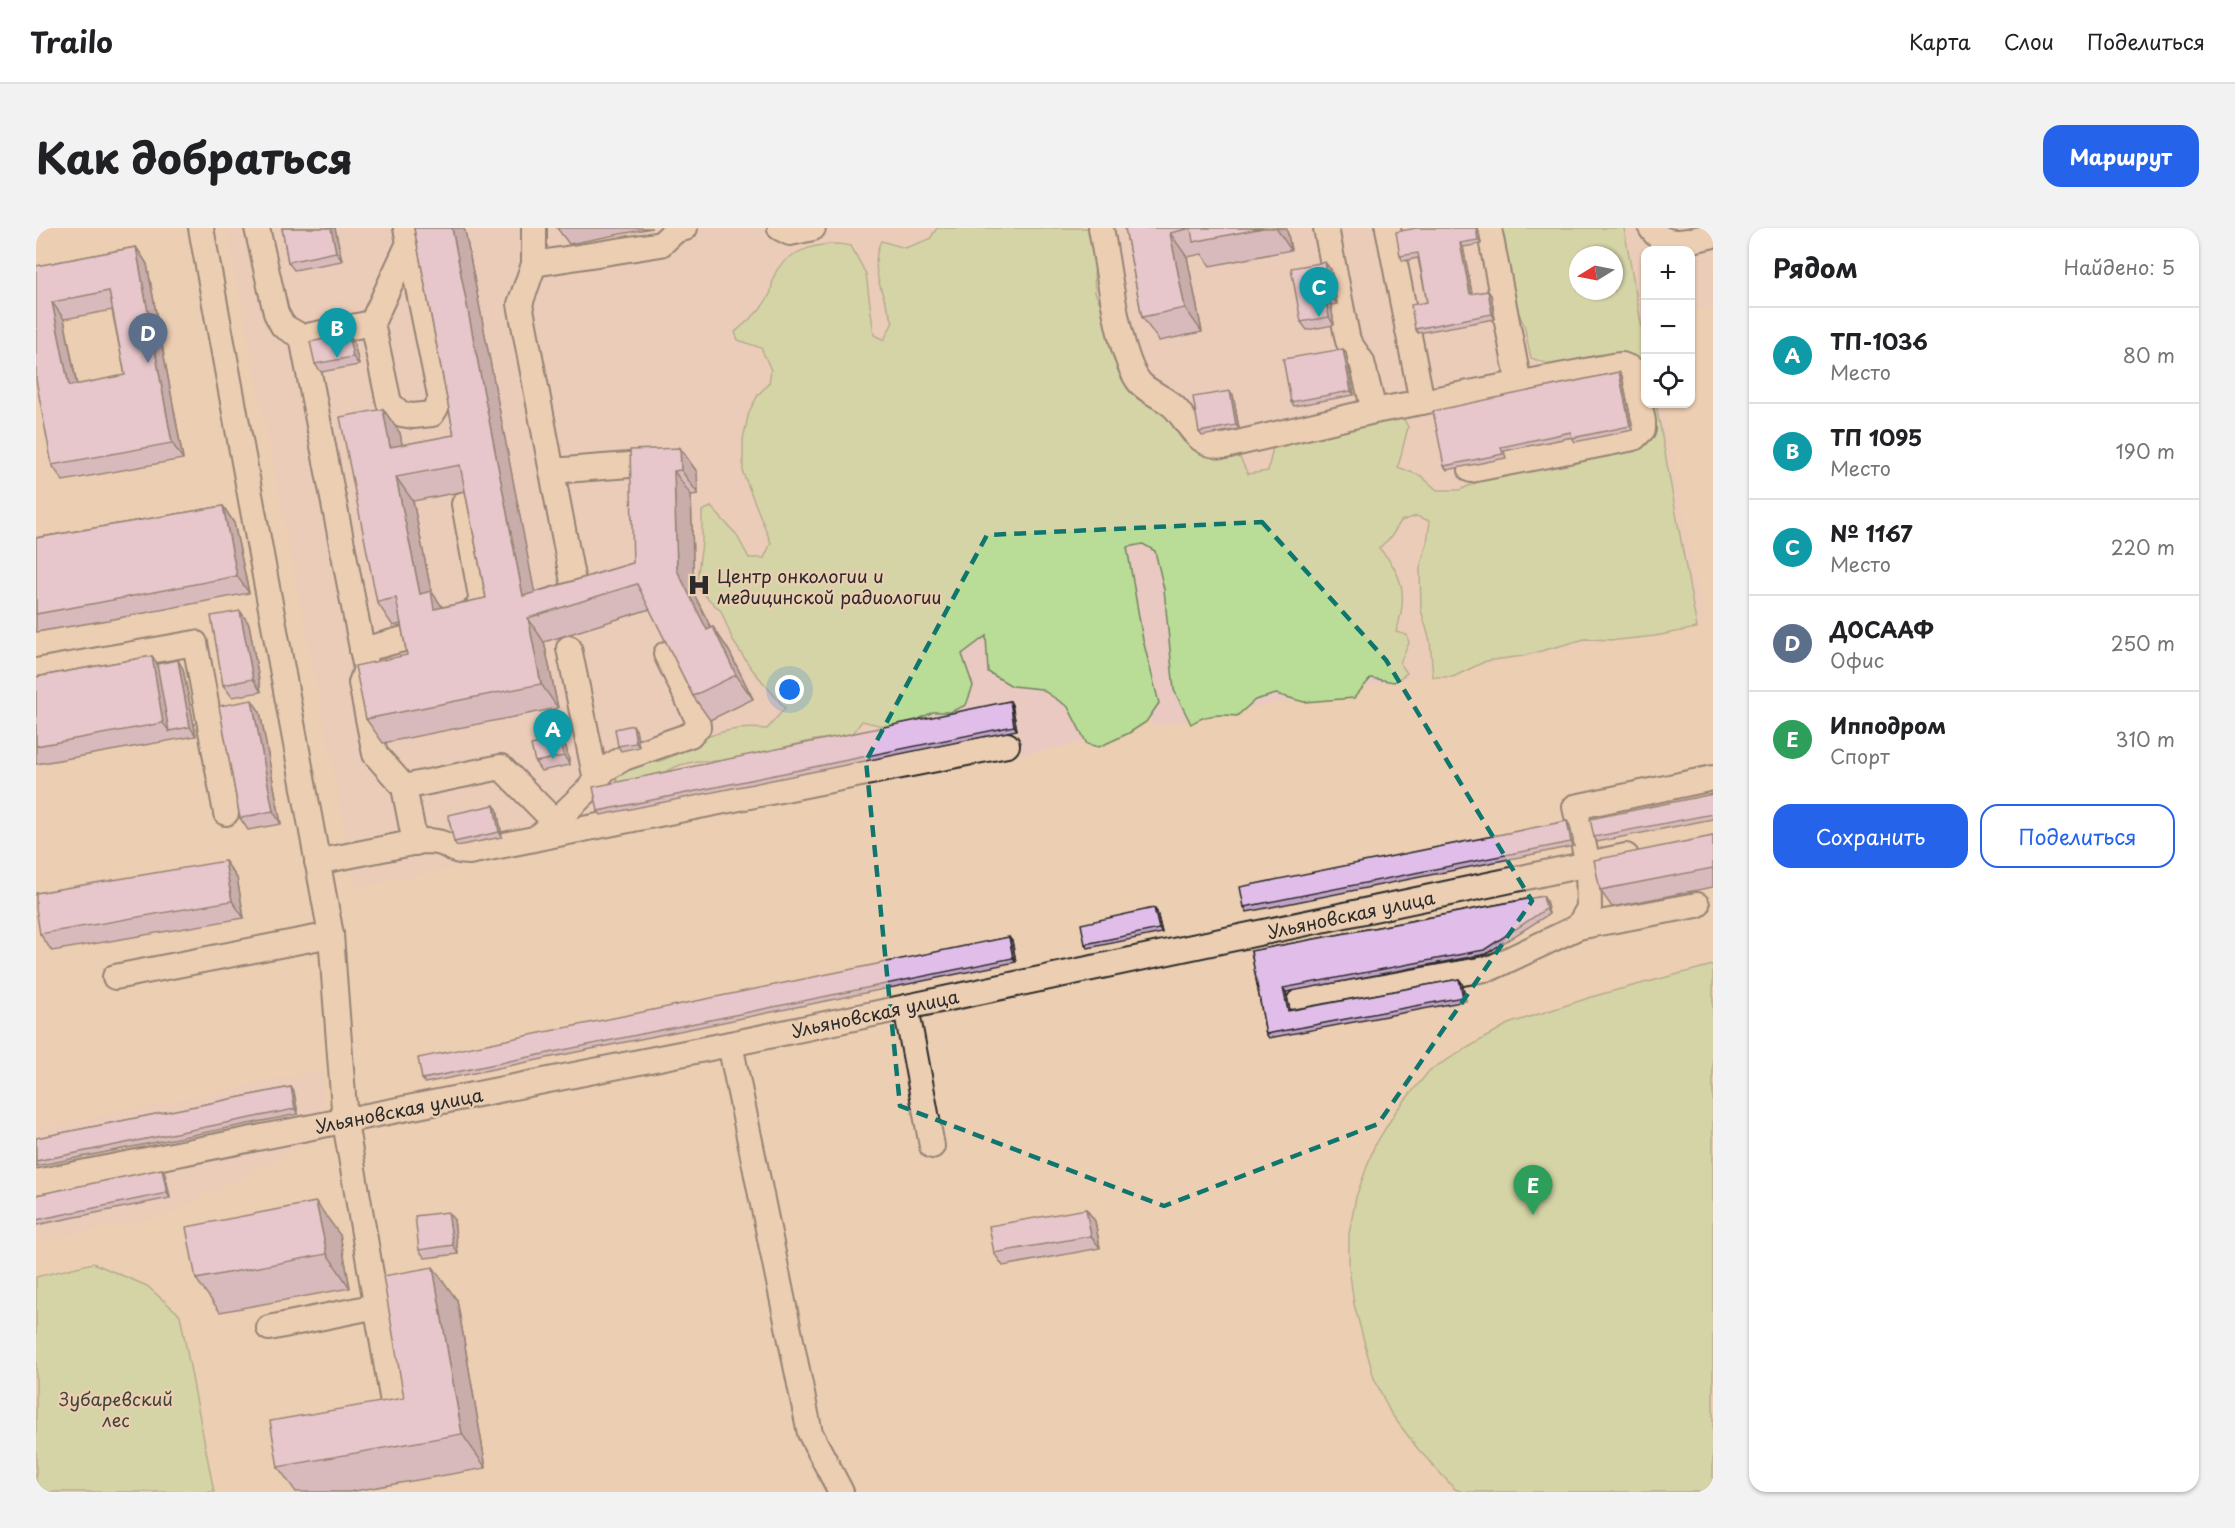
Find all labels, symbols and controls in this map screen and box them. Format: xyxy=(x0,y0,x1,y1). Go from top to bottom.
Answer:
text: Trailo xyxy=(30,20,113,63)
text: Карта xyxy=(1909,25,1971,57)
text: Слои xyxy=(2004,25,2054,57)
text: Поделиться xyxy=(2087,25,2205,57)
text: Как добраться xyxy=(36,125,353,188)
button: Маршрут xyxy=(2043,125,2199,187)
north arrow xyxy=(1569,246,1623,300)
map controls xyxy=(1641,246,1695,408)
button: + xyxy=(1641,246,1695,300)
text: Рядом xyxy=(1773,248,1858,287)
text: Найдено: 5 xyxy=(2064,252,2175,282)
pin: C xyxy=(1300,268,1338,317)
button: − xyxy=(1641,300,1695,354)
pin: B xyxy=(318,308,356,358)
pin: D xyxy=(128,314,168,363)
text: ТП-1036 xyxy=(1830,324,1928,357)
text: A xyxy=(1785,340,1800,370)
text: 80 m xyxy=(2123,340,2175,370)
button: locate xyxy=(1641,354,1695,408)
text: Место xyxy=(1830,357,1891,387)
text: ТП 1095 xyxy=(1830,420,1922,453)
text: B xyxy=(1786,436,1799,466)
text: 190 m xyxy=(2116,436,2175,466)
text: Место xyxy=(1830,453,1891,483)
text: № 1167 xyxy=(1830,516,1913,549)
text: C xyxy=(1785,532,1800,562)
text: 220 m xyxy=(2111,532,2175,562)
text: Место xyxy=(1830,549,1891,579)
place label: Центр онкологии и медицинской радиологии xyxy=(717,562,941,610)
hospital icon: Центр онкологии и медицинской радиологии xyxy=(686,572,712,598)
text: ДОСААФ xyxy=(1830,612,1934,645)
text: D xyxy=(1785,628,1800,658)
text: 250 m xyxy=(2111,628,2175,658)
text: Офис xyxy=(1830,645,1884,675)
your location xyxy=(775,675,804,704)
text: Ипподром xyxy=(1830,708,1946,741)
pin: A xyxy=(534,710,572,759)
text: E xyxy=(1786,724,1799,754)
text: 310 m xyxy=(2115,724,2175,754)
text: Спорт xyxy=(1830,741,1890,771)
button: Сохранить xyxy=(1773,804,1968,868)
button: Поделиться xyxy=(1980,804,2175,868)
street label: Ульяновская улица xyxy=(1265,883,1438,945)
street label: Ульяновская улица xyxy=(789,982,962,1044)
street label: Ульяновская улица xyxy=(313,1080,486,1139)
pin: E xyxy=(1514,1166,1552,1215)
park label: Зубаревский лес xyxy=(59,1385,173,1433)

